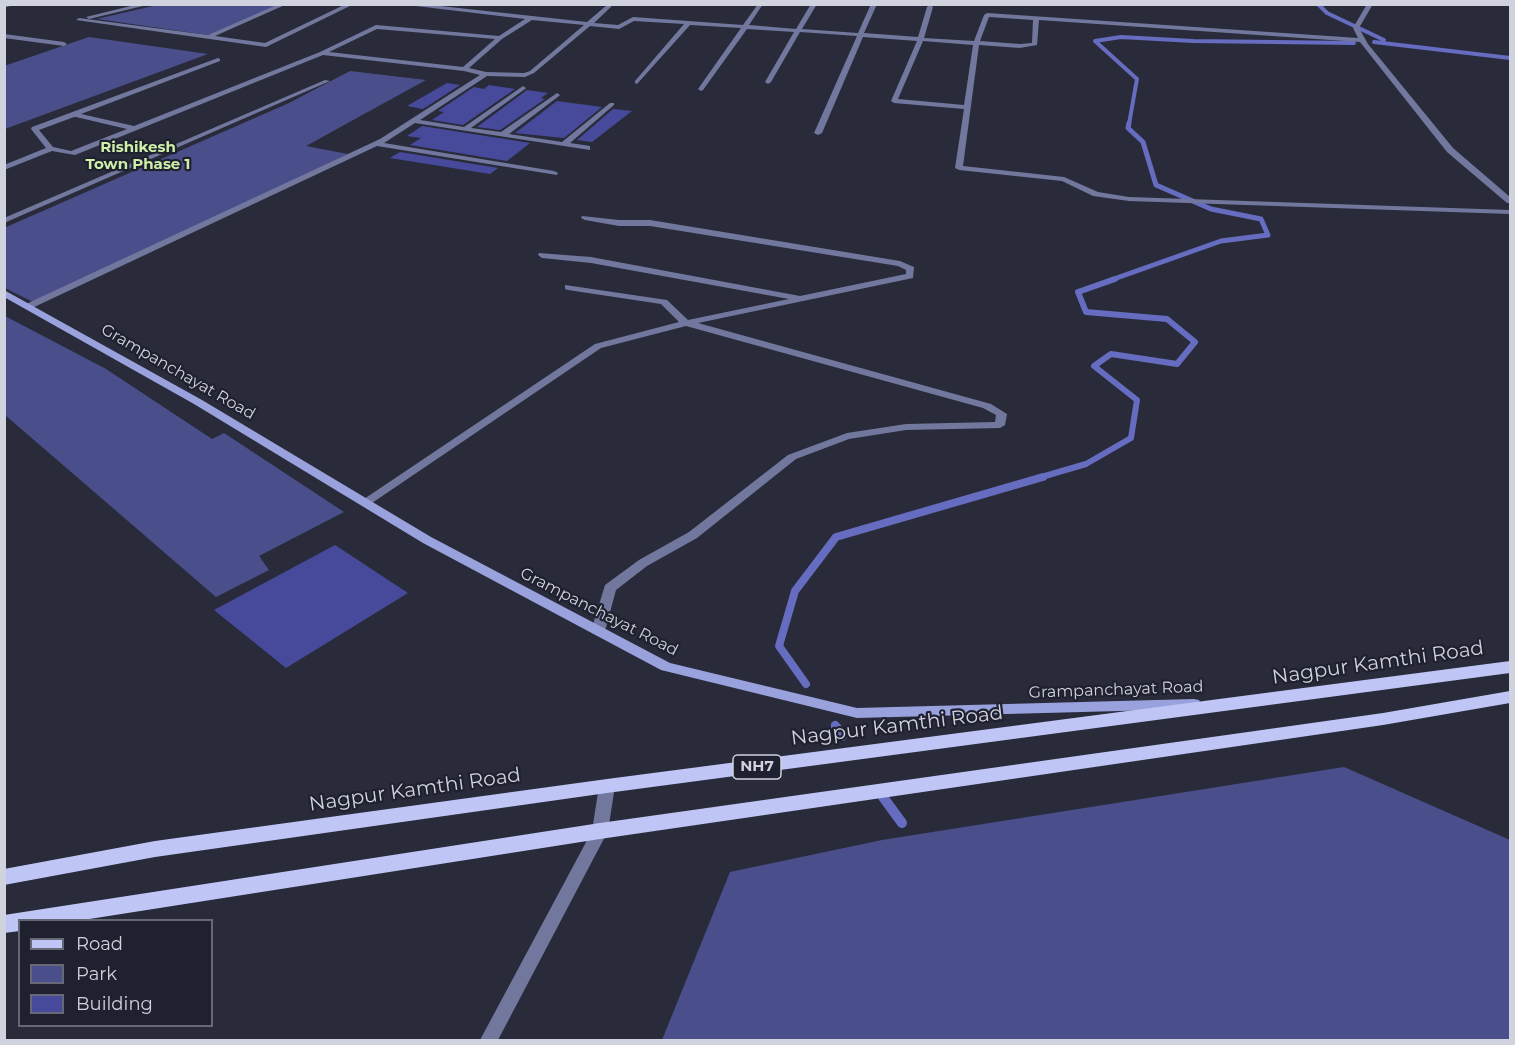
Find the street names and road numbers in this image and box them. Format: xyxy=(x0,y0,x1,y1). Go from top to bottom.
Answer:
street label: Grampanchayat Road xyxy=(98,320,258,424)
street label: Grampanchayat Road xyxy=(517,564,681,660)
street label: Nagpur Kamthi Road xyxy=(1271,636,1485,690)
street label: Grampanchayat Road xyxy=(1028,677,1204,703)
street label: Nagpur Kamthi Road xyxy=(790,701,1004,751)
road number: NH7 xyxy=(733,755,781,779)
street label: Nagpur Kamthi Road xyxy=(308,763,522,817)

